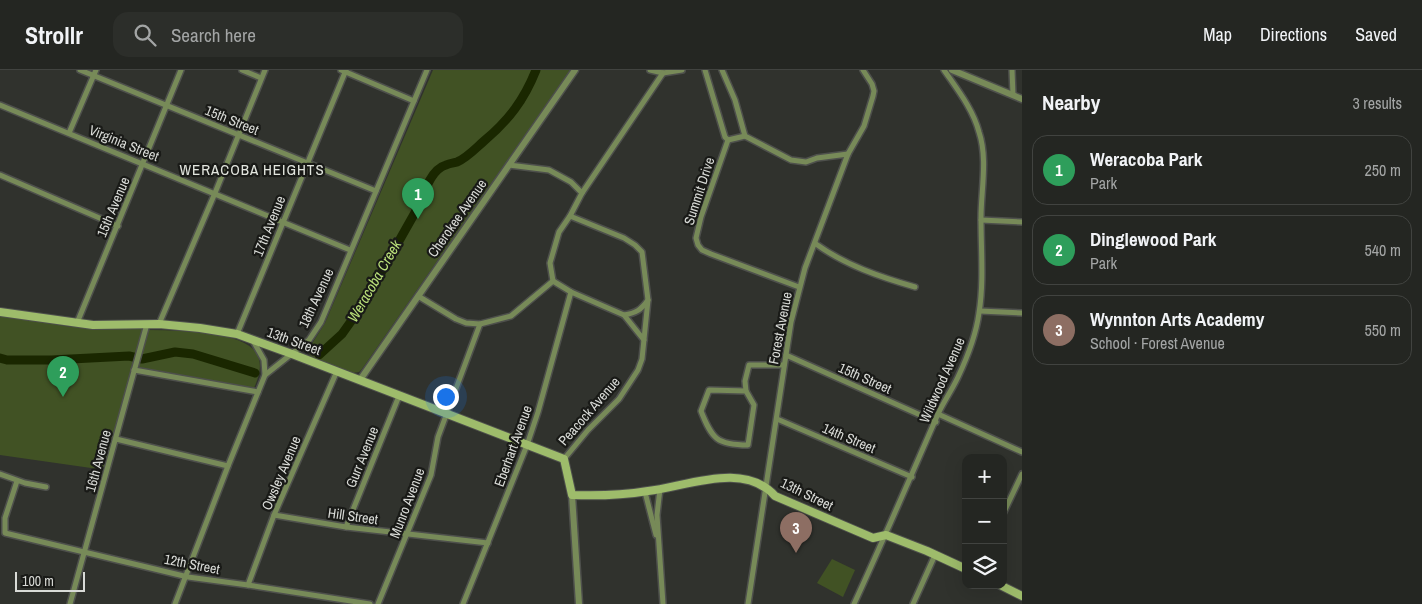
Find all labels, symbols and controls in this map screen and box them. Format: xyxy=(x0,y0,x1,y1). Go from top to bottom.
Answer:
search box xyxy=(113,12,463,57)
text: Strollr xyxy=(25,19,83,51)
icon: search xyxy=(131,21,159,49)
text: Search here xyxy=(171,22,256,48)
text: Map xyxy=(1203,22,1232,47)
text: Directions xyxy=(1260,22,1327,47)
text: Saved xyxy=(1355,22,1397,47)
text: Nearby xyxy=(1042,88,1100,117)
text: 3 results xyxy=(1352,92,1402,114)
street label: 15th Street xyxy=(203,101,261,139)
street label: Virginia Street xyxy=(86,121,162,165)
text: Weracoba Park xyxy=(1090,146,1202,172)
street label: Summit Drive xyxy=(680,155,718,227)
district label: WERACOBA HEIGHTS xyxy=(179,159,325,180)
text: 1 xyxy=(1055,159,1063,181)
text: 250 m xyxy=(1365,159,1401,181)
text: Park xyxy=(1090,172,1117,194)
street label: 15th Avenue xyxy=(92,174,134,240)
street label: Cherokee Avenue xyxy=(424,176,490,260)
pin: 1 xyxy=(402,178,434,219)
street label: 17th Avenue xyxy=(249,193,289,259)
text: Dinglewood Park xyxy=(1090,226,1216,252)
water label: Weracoba Creek xyxy=(342,235,407,326)
text: 2 xyxy=(1055,239,1063,261)
text: 540 m xyxy=(1365,239,1401,261)
text: Park xyxy=(1090,252,1117,274)
street label: 18th Avenue xyxy=(294,265,338,331)
street label: Forest Avenue xyxy=(764,290,796,366)
text: Wynnton Arts Academy xyxy=(1090,306,1264,332)
text: 3 xyxy=(1055,319,1063,341)
text: 550 m xyxy=(1365,319,1401,341)
street label: 13th Street xyxy=(265,323,323,359)
text: School · Forest Avenue xyxy=(1090,332,1225,354)
street label: Wildwood Avenue xyxy=(915,334,969,426)
pin: 2 xyxy=(47,356,79,397)
street label: 15th Street xyxy=(836,358,894,398)
street label: Peacock Avenue xyxy=(554,373,624,449)
your location xyxy=(433,384,459,410)
street label: Eberhart Avenue xyxy=(490,403,536,489)
street label: 14th Street xyxy=(820,419,878,457)
street label: Gurr Avenue xyxy=(342,424,382,490)
street label: 16th Avenue xyxy=(81,428,115,494)
street label: Owsley Avenue xyxy=(257,433,305,513)
map controls xyxy=(962,454,1007,589)
button: + xyxy=(962,454,1007,499)
street label: Munro Avenue xyxy=(385,465,429,541)
street label: 13th Street xyxy=(778,474,836,514)
button: − xyxy=(962,499,1007,544)
street label: Hill Street xyxy=(327,504,379,528)
pin: 3 xyxy=(780,512,812,553)
button: layers xyxy=(962,544,1007,589)
street label: 12th Street xyxy=(163,550,221,578)
scale bar xyxy=(15,569,85,592)
text: 100 m xyxy=(22,572,54,590)

